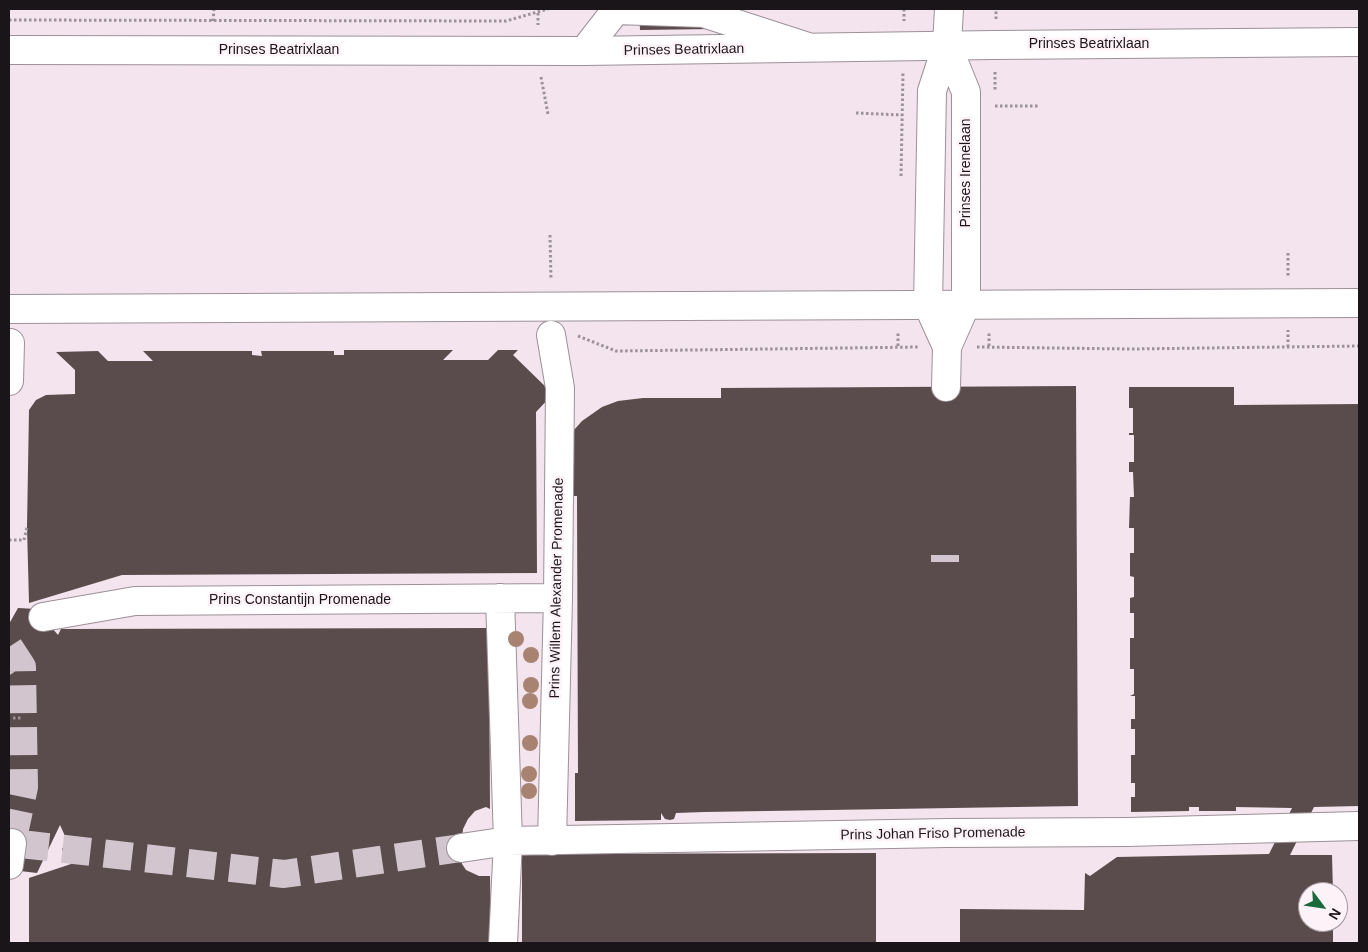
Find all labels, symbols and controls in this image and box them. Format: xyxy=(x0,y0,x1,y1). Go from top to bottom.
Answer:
street label: Prinses Beatrixlaan xyxy=(1029,36,1149,52)
street label: Prinses Beatrixlaan xyxy=(624,41,744,59)
street label: Prinses Beatrixlaan xyxy=(219,42,339,58)
street label: Prinses Irenelaan xyxy=(958,119,974,227)
street label: Prins Willem Alexander Promenade xyxy=(547,477,567,699)
street label: Prins Constantijn Promenade xyxy=(209,592,391,608)
street label: Prins Johan Friso Promenade xyxy=(840,824,1026,844)
north arrow xyxy=(1298,882,1348,932)
text: N xyxy=(1326,906,1344,923)

